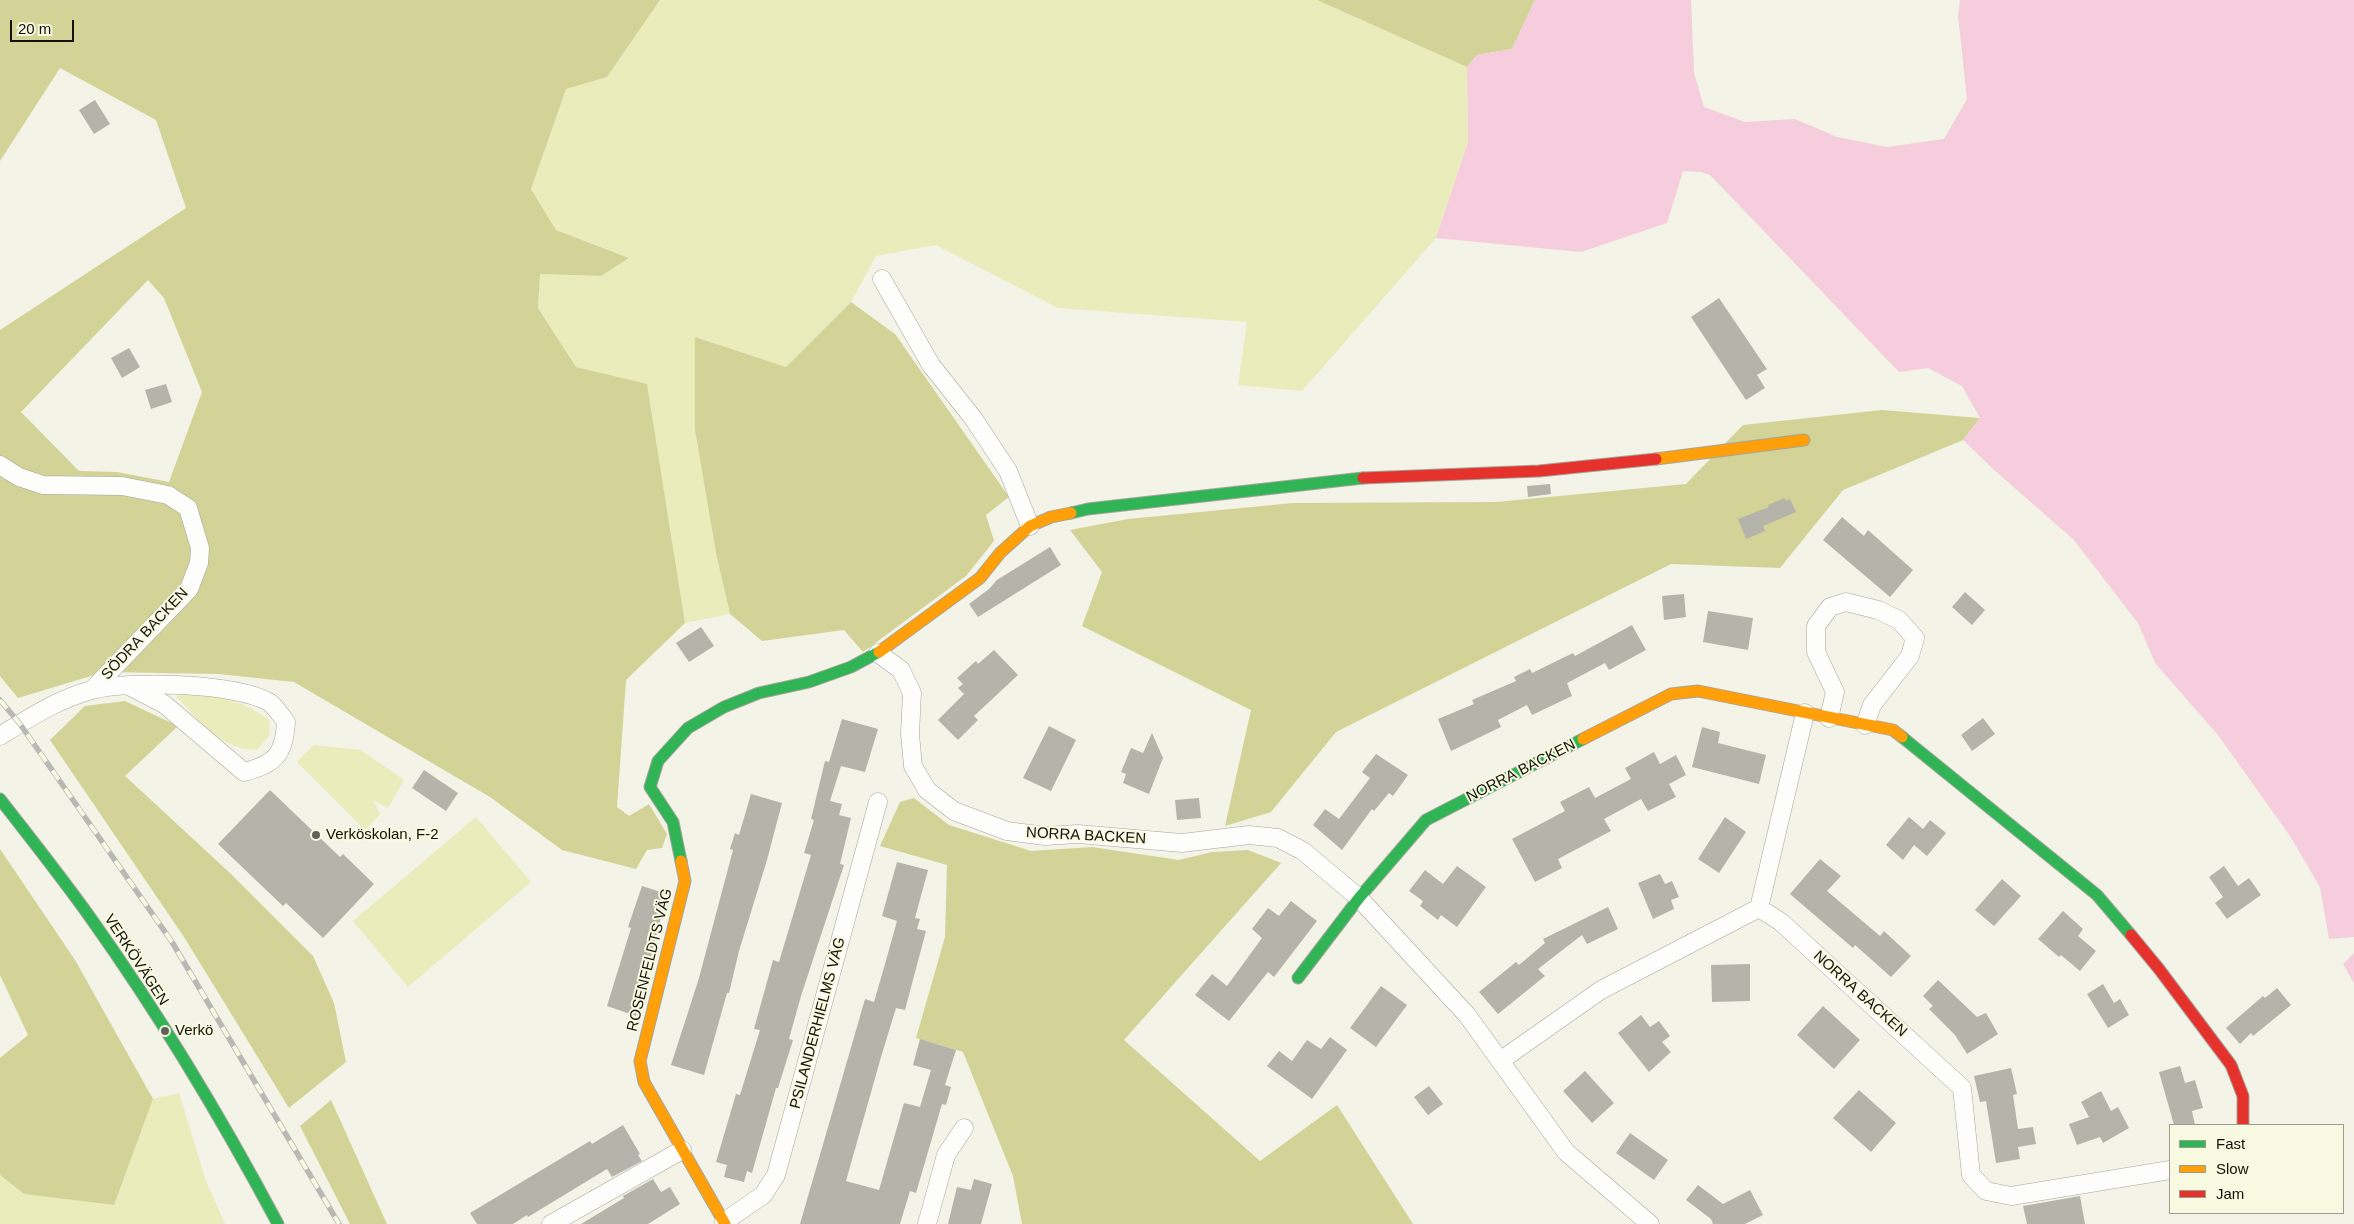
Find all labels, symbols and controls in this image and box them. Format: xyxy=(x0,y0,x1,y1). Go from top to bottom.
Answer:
scale bar xyxy=(12,10,76,42)
text: 20 m xyxy=(18,20,51,37)
street label: SÖDRA BACKEN xyxy=(98,584,192,684)
street label: NORRA BACKEN xyxy=(1463,736,1579,806)
street label: NORRA BACKEN xyxy=(1026,824,1146,848)
place label: Verköskolan, F-2 xyxy=(326,826,439,844)
marker: Verköskolan, F-2 xyxy=(310,829,322,841)
street label: ROSENFELDTS VÄG xyxy=(624,887,676,1033)
street label: VERKÖVÄGEN xyxy=(100,911,172,1009)
street label: PSILANDERHIELMS VÄG xyxy=(786,935,850,1111)
street label: NORRA BACKEN xyxy=(1809,947,1911,1041)
place label: Verkö xyxy=(175,1022,213,1040)
marker: Verkö xyxy=(159,1025,171,1037)
legend xyxy=(2169,1124,2344,1214)
text: Fast xyxy=(2216,1135,2245,1152)
text: Slow xyxy=(2216,1160,2249,1177)
text: Jam xyxy=(2216,1185,2244,1202)

